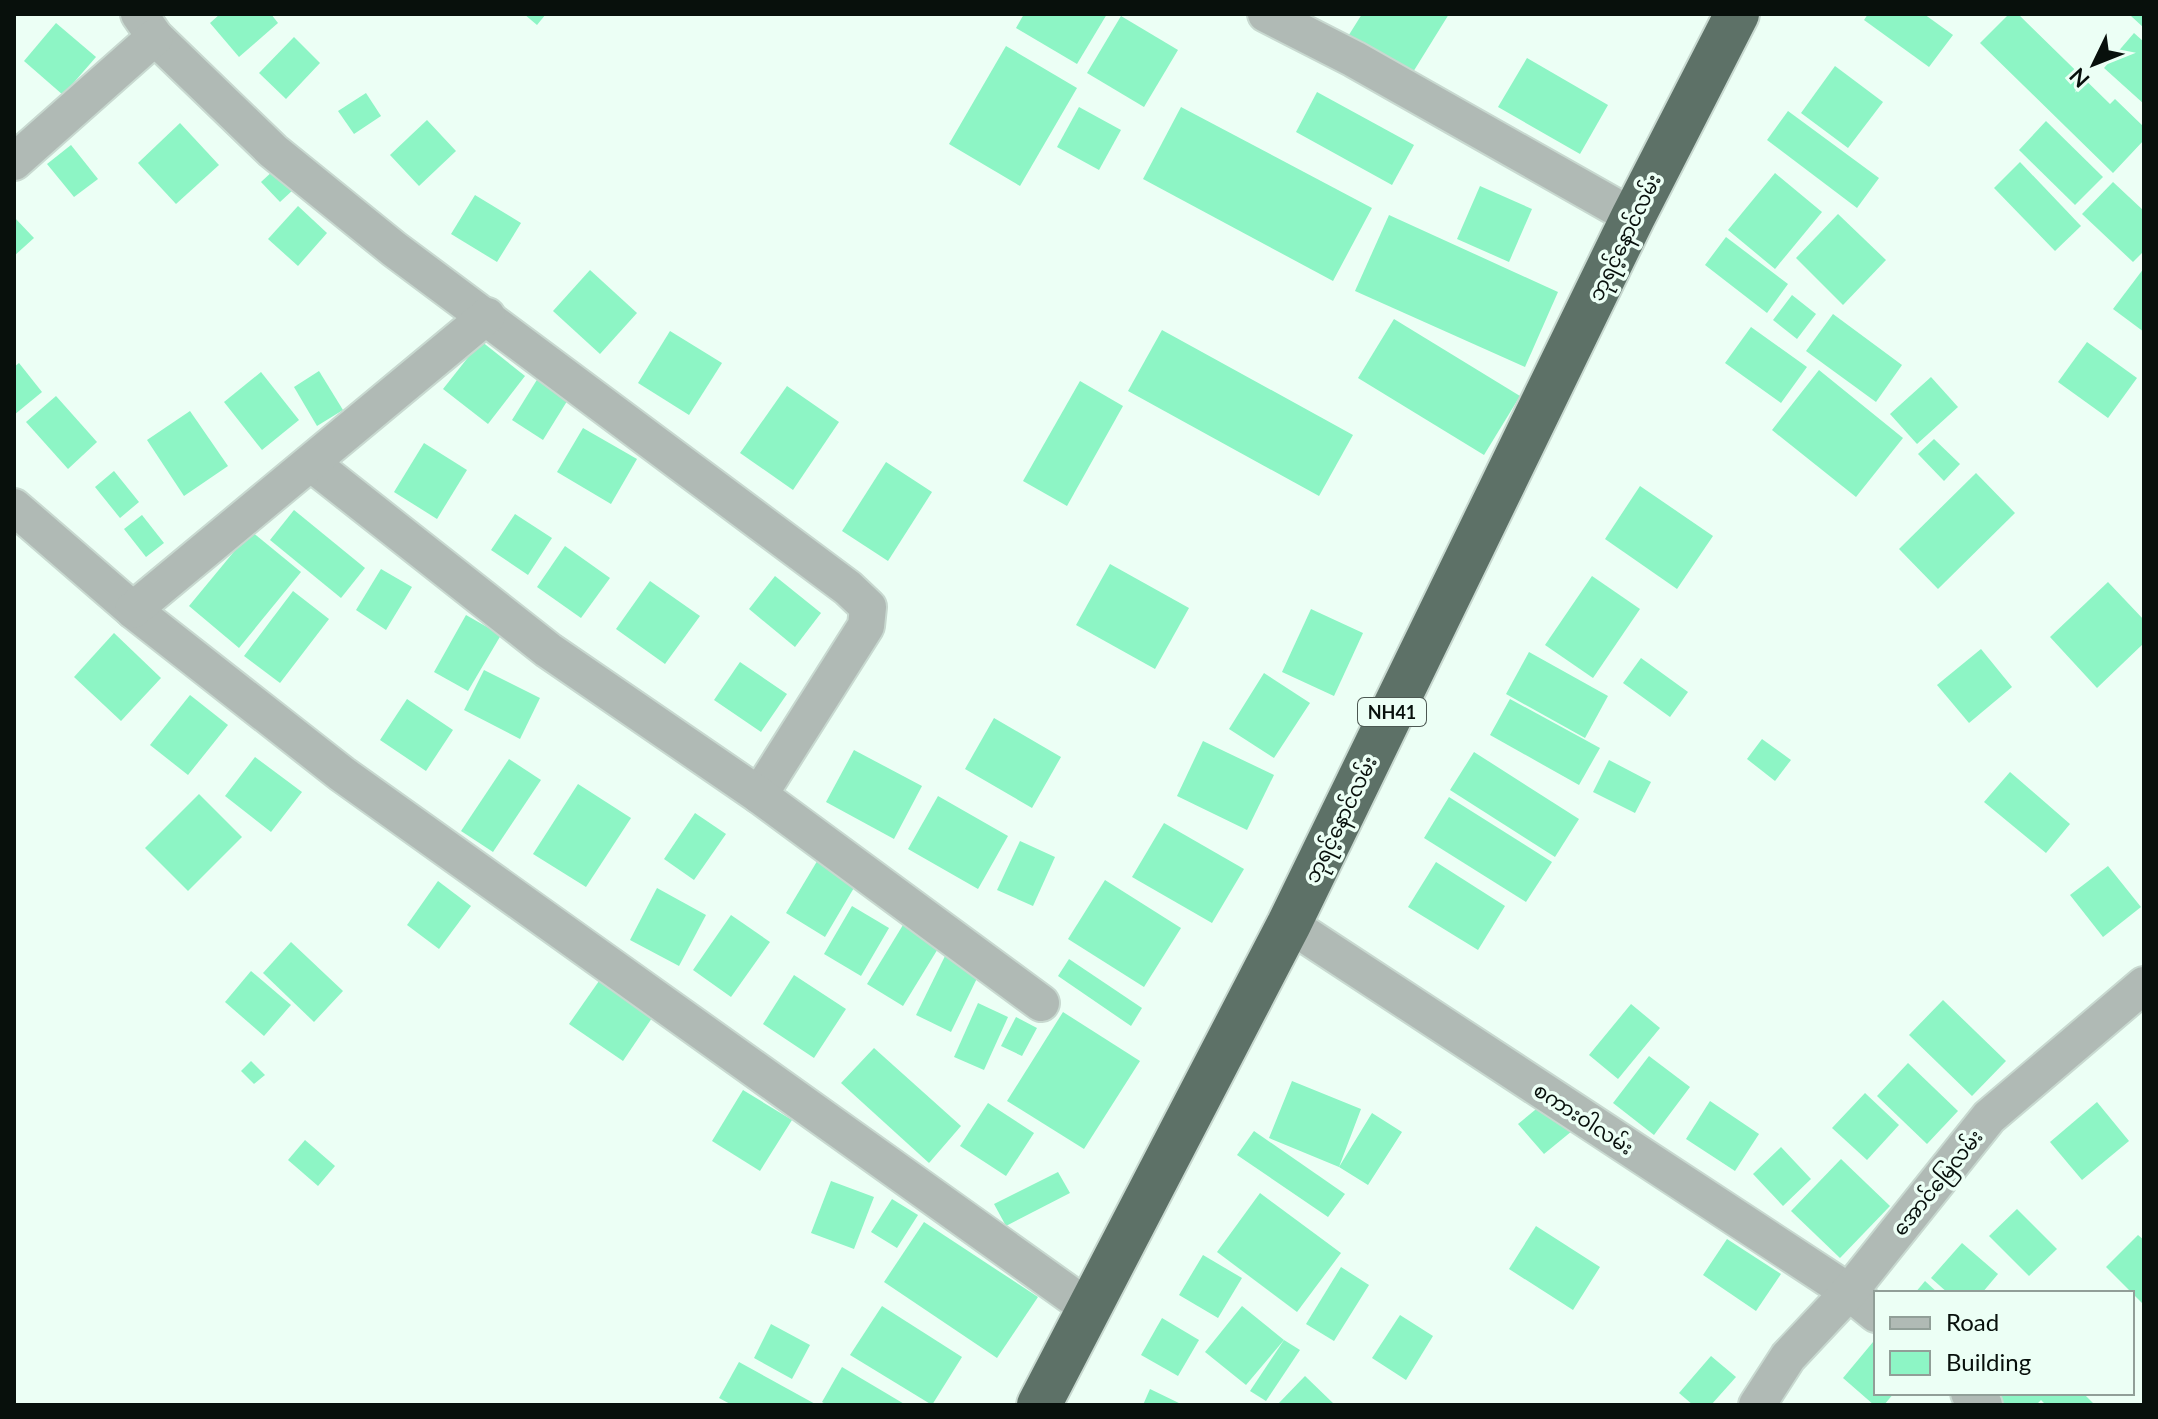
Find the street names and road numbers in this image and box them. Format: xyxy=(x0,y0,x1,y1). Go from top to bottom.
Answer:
street label: ဘုရင့်နောင်လမ်း xyxy=(1582,169,1670,307)
road number: NH41 xyxy=(1358,698,1426,726)
street label: ဘုရင့်နောင်လမ်း xyxy=(1298,751,1386,889)
street label: စကားဝါလမ်း xyxy=(1530,1076,1639,1159)
street label: အောင်မြေလမ်း xyxy=(1886,1124,1991,1243)

